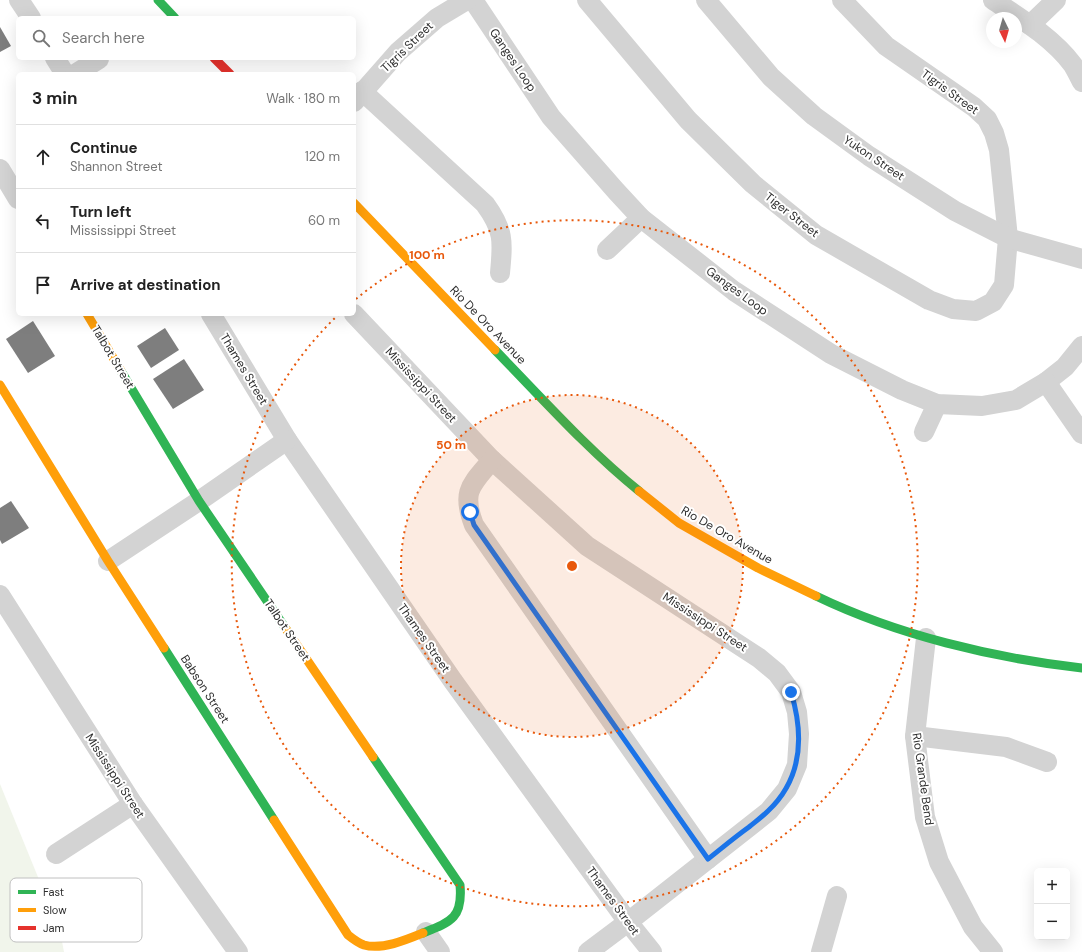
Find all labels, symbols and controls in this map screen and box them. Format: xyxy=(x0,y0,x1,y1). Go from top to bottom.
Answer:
north arrow xyxy=(986,12,1022,48)
search box xyxy=(16,16,356,60)
street label: Tigris Street xyxy=(377,18,437,76)
street label: Ganges Loop xyxy=(486,25,540,95)
icon: search xyxy=(30,27,52,49)
text: Search here xyxy=(62,28,145,48)
street label: Tigris Street xyxy=(918,66,982,118)
text: 3 min xyxy=(32,87,77,109)
text: Walk · 180 m xyxy=(266,90,340,107)
street label: Yukon Street xyxy=(840,132,908,184)
text: Continue xyxy=(70,138,138,158)
icon: ahead xyxy=(32,146,54,168)
text: 120 m xyxy=(305,148,340,165)
text: Shannon Street xyxy=(70,158,162,175)
street label: Tiger Street xyxy=(762,189,823,241)
text: Turn left xyxy=(70,202,131,222)
icon: left xyxy=(32,210,54,232)
text: 60 m xyxy=(308,212,340,229)
text: Mississippi Street xyxy=(70,222,176,239)
text: 100 m xyxy=(409,247,445,263)
street label: Ganges Loop xyxy=(703,263,771,319)
icon: arrive xyxy=(32,274,54,296)
text: Arrive at destination xyxy=(70,275,221,295)
street label: Rio De Oro Avenue xyxy=(446,282,530,368)
street label: Talbot Street xyxy=(88,322,138,392)
street label: Thames Street xyxy=(216,330,272,408)
street label: Mississippi Street xyxy=(382,344,460,426)
text: 50 m xyxy=(436,437,466,453)
street label: Rio De Oro Avenue xyxy=(678,502,776,568)
route start xyxy=(461,503,479,521)
centre of rings xyxy=(565,559,579,573)
street label: Mississippi Street xyxy=(660,589,751,656)
street label: Talbot Street xyxy=(260,596,314,664)
street label: Thames Street xyxy=(394,600,454,676)
street label: Babson Street xyxy=(177,652,233,727)
route end xyxy=(782,683,800,701)
street label: Mississippi Street xyxy=(82,731,149,822)
street label: Rio Grande Bend xyxy=(909,732,937,826)
street label: Thames Street xyxy=(583,864,643,939)
map controls xyxy=(1034,868,1070,940)
button: + xyxy=(1034,868,1070,904)
legend xyxy=(10,878,142,942)
text: Fast xyxy=(43,885,64,899)
text: Slow xyxy=(43,903,67,917)
button: − xyxy=(1034,904,1070,940)
text: Jam xyxy=(43,921,64,935)

